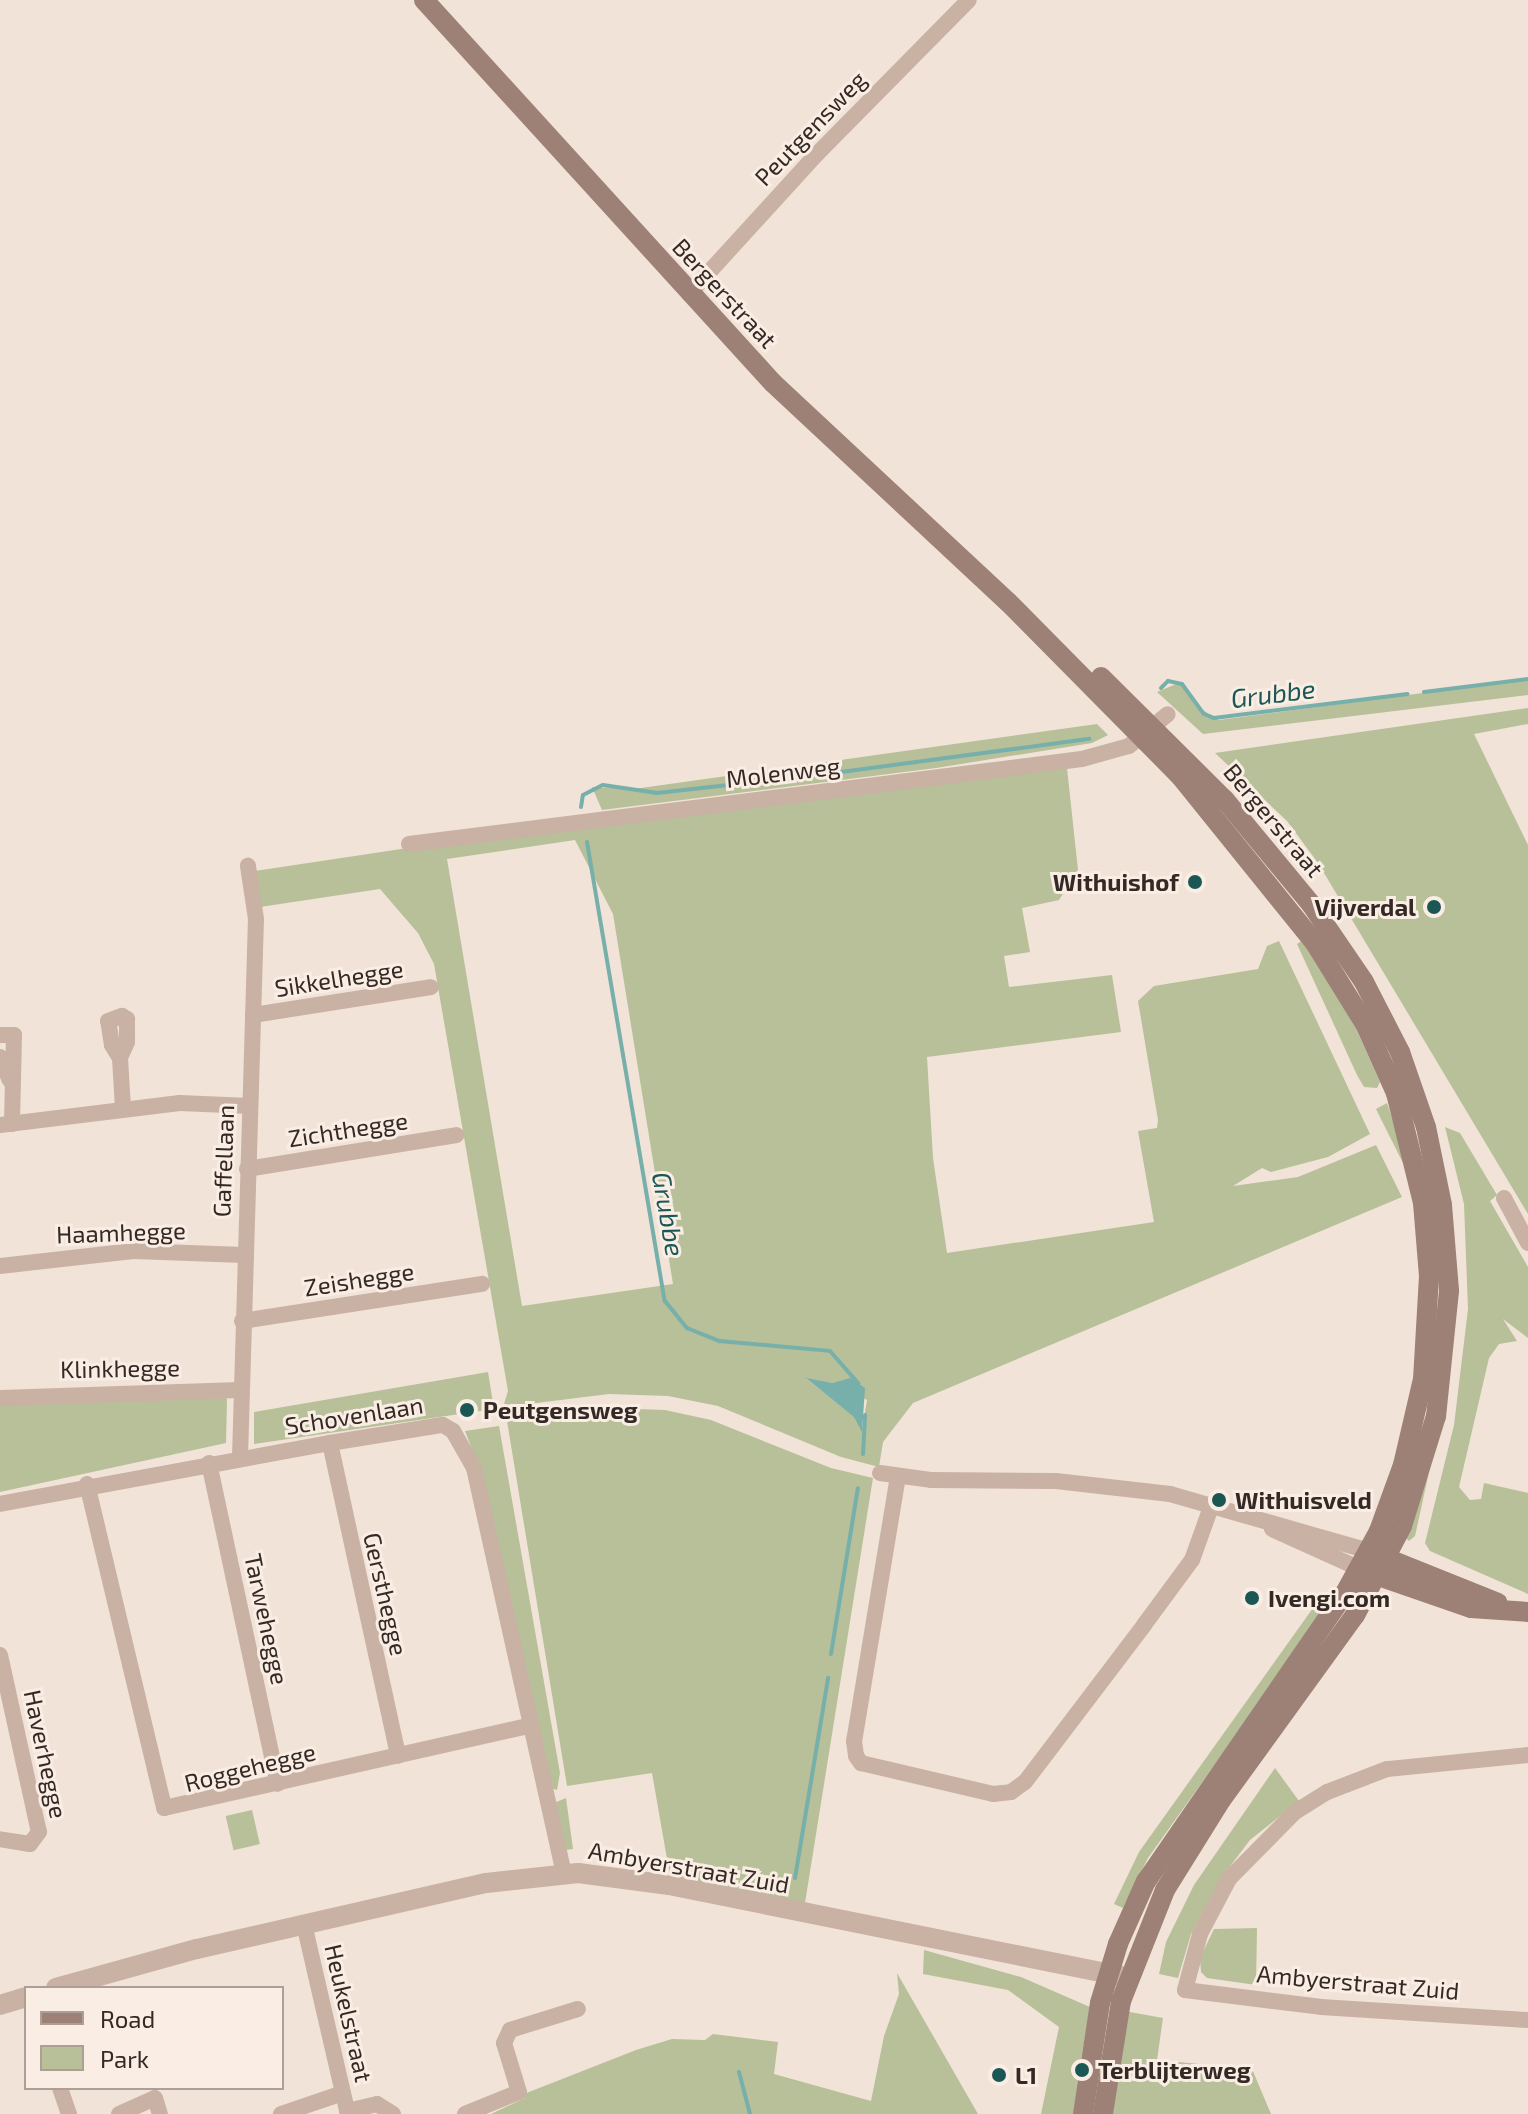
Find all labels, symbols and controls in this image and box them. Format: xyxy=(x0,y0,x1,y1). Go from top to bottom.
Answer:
street label: Peutgensweg xyxy=(748,65,872,191)
street label: Bergerstraat xyxy=(667,232,783,354)
water label: Grubbe xyxy=(1229,672,1317,714)
street label: Molenweg xyxy=(724,751,842,793)
street label: Bergerstraat xyxy=(1218,757,1330,883)
place label: Withuishof xyxy=(1053,868,1179,896)
marker: Withuishof xyxy=(1186,873,1204,891)
place label: Vijverdal xyxy=(1314,893,1416,921)
marker: Vijverdal xyxy=(1423,896,1445,918)
street label: Sikkelhegge xyxy=(273,954,405,1002)
street label: Gaffellaan xyxy=(207,1104,239,1218)
street label: Zichthegge xyxy=(286,1105,410,1153)
water label: Grubbe xyxy=(646,1169,692,1259)
street label: Haamhegge xyxy=(56,1215,186,1249)
street label: Zeishegge xyxy=(302,1256,416,1302)
street label: Klinkhegge xyxy=(60,1353,180,1383)
street label: Schovenlaan xyxy=(283,1390,425,1440)
place label: Peutgensweg xyxy=(483,1396,638,1424)
marker: Peutgensweg xyxy=(458,1401,476,1419)
place label: Withuisveld xyxy=(1235,1486,1372,1514)
marker: Withuisveld xyxy=(1210,1491,1228,1509)
street label: Gersthegge xyxy=(358,1530,414,1658)
street label: Tarwehegge xyxy=(239,1551,295,1687)
place label: Ivengi.com xyxy=(1268,1584,1390,1612)
marker: Ivengi.com xyxy=(1243,1589,1261,1607)
street label: Haverhegge xyxy=(18,1687,74,1821)
street label: Roggehegge xyxy=(181,1737,319,1797)
street label: Ambyerstraat Zuid xyxy=(586,1835,792,1899)
street label: Heukelstraat xyxy=(319,1941,379,2085)
street label: Ambyerstraat Zuid xyxy=(1255,1959,1461,2005)
legend xyxy=(24,1986,284,2090)
text: Road xyxy=(100,2004,155,2033)
text: Park xyxy=(100,2044,149,2073)
place label: Terblijterweg xyxy=(1098,2056,1251,2084)
place label: L1 xyxy=(1015,2061,1037,2089)
marker: Terblijterweg xyxy=(1073,2061,1091,2079)
marker: L1 xyxy=(990,2066,1008,2084)

